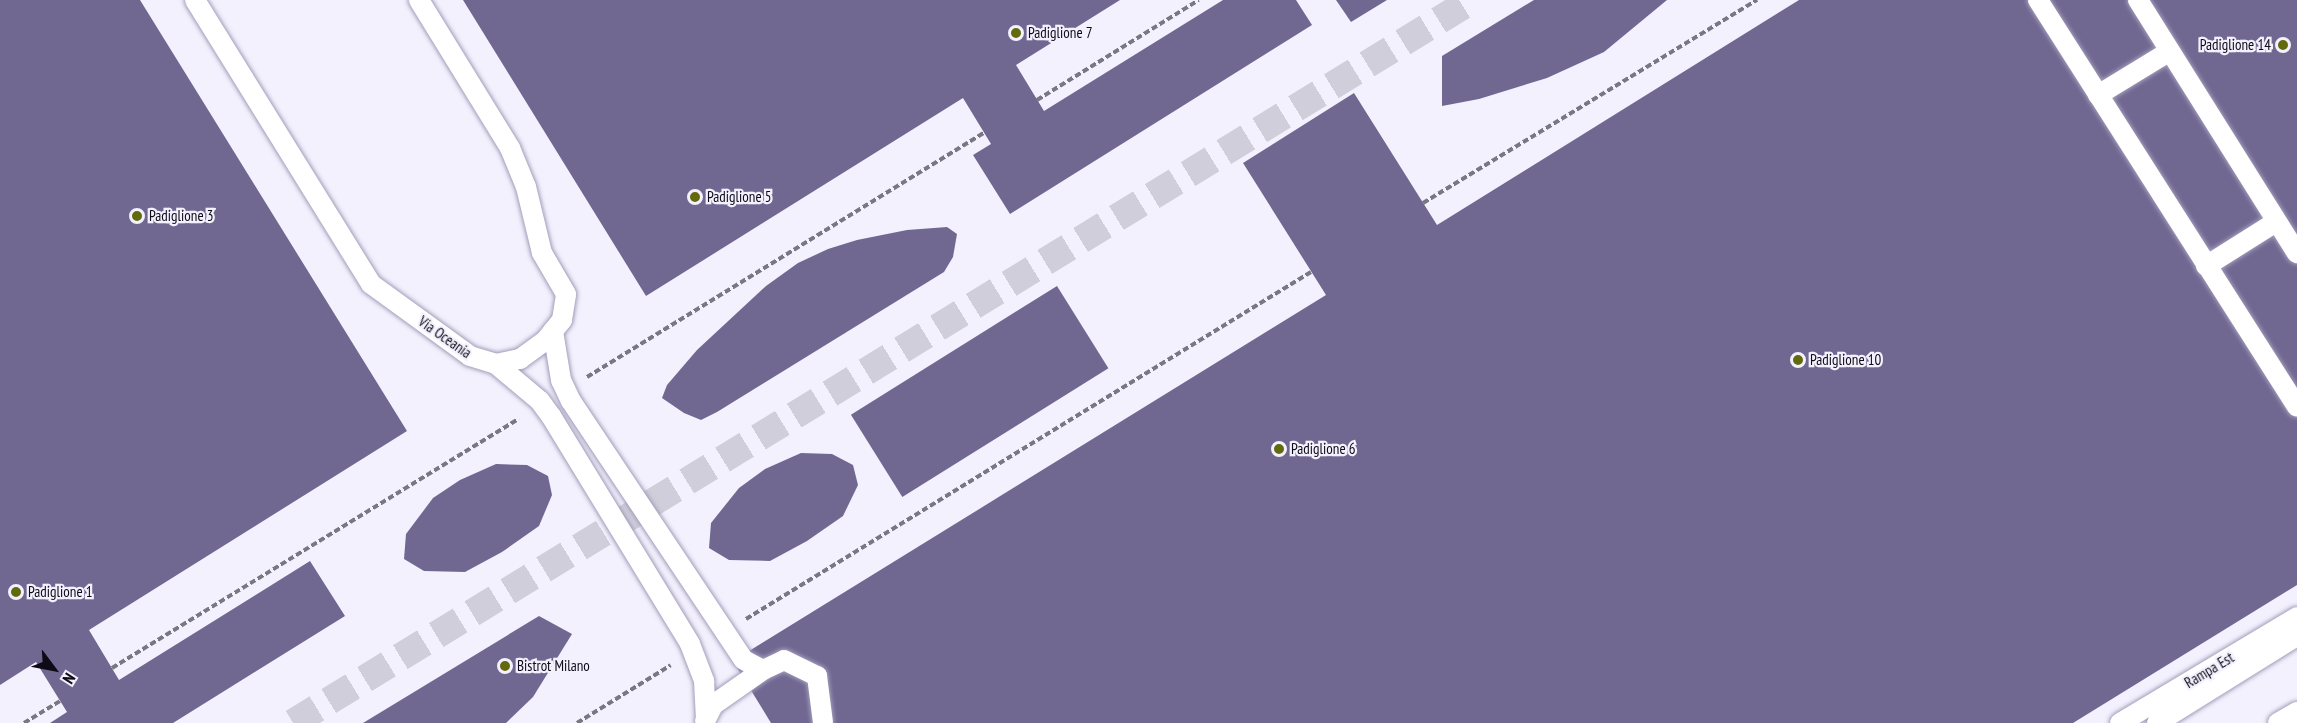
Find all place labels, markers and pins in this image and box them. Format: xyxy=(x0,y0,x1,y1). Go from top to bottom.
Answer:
place label: Padiglione 7 xyxy=(1028,24,1093,42)
marker: Padiglione 7 xyxy=(1009,26,1023,40)
place label: Padiglione 14 xyxy=(2200,36,2271,54)
marker: Padiglione 14 xyxy=(2276,38,2290,52)
place label: Padiglione 5 xyxy=(707,188,772,206)
marker: Padiglione 5 xyxy=(688,190,702,204)
place label: Padiglione 3 xyxy=(149,207,214,225)
marker: Padiglione 3 xyxy=(130,209,144,223)
place label: Padiglione 10 xyxy=(1810,351,1881,369)
marker: Padiglione 10 xyxy=(1791,353,1805,367)
place label: Padiglione 6 xyxy=(1291,440,1356,458)
marker: Padiglione 6 xyxy=(1272,442,1286,456)
place label: Padiglione 1 xyxy=(28,583,93,601)
marker: Padiglione 1 xyxy=(9,585,23,599)
place label: Bistrot Milano xyxy=(517,657,590,675)
marker: Bistrot Milano xyxy=(498,659,512,673)

